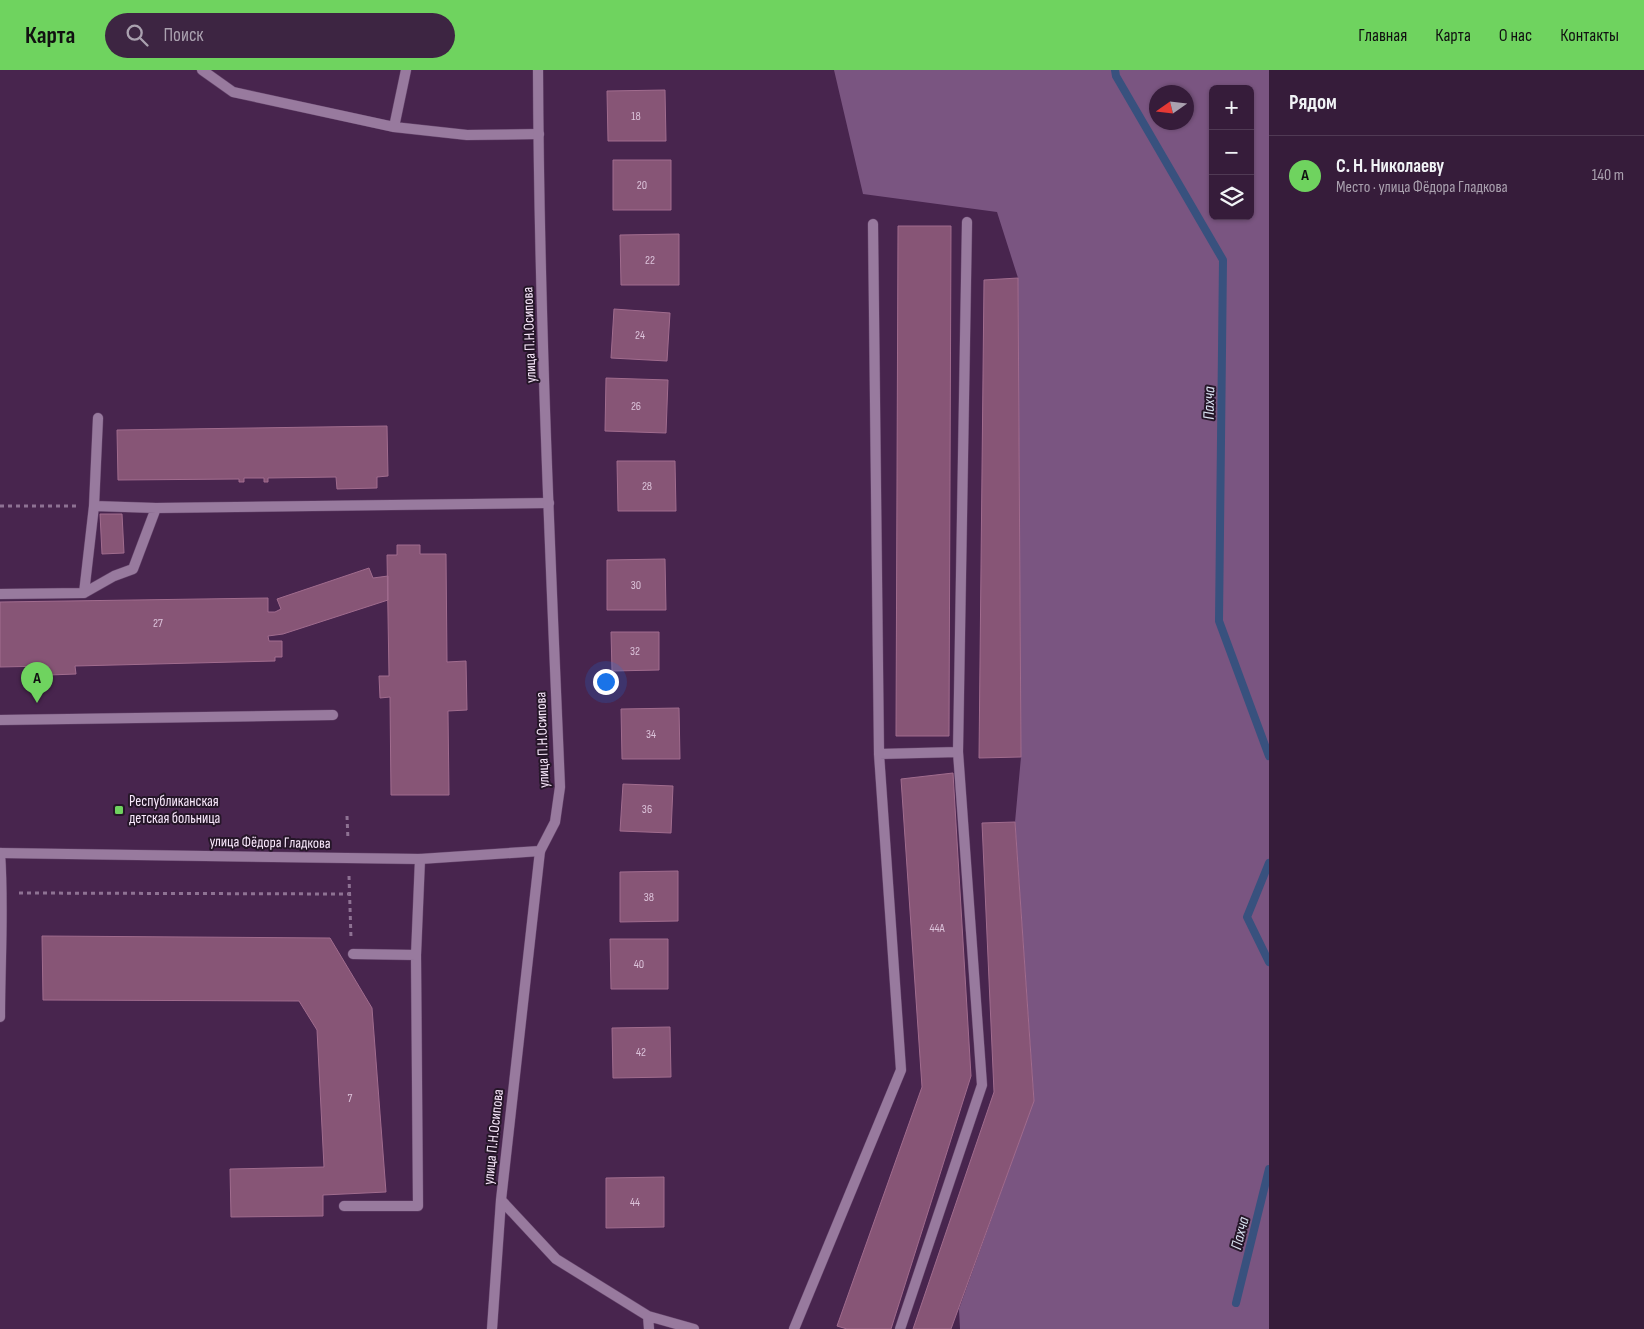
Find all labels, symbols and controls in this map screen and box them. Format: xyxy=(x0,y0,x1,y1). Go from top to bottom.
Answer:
search box xyxy=(105,13,455,58)
text: Карта xyxy=(25,21,75,50)
icon: search xyxy=(123,21,151,49)
text: Поиск xyxy=(163,24,204,47)
text: Главная xyxy=(1358,25,1407,46)
text: Карта xyxy=(1435,25,1471,46)
text: О нас xyxy=(1499,25,1532,46)
text: Контакты xyxy=(1560,25,1619,46)
north arrow xyxy=(1149,85,1194,130)
map controls xyxy=(1209,85,1254,220)
button: + xyxy=(1209,85,1254,130)
text: Рядом xyxy=(1289,90,1337,115)
house number: 18 xyxy=(631,109,641,124)
button: − xyxy=(1209,130,1254,175)
text: С. Н. Николаеву xyxy=(1336,155,1444,178)
text: A xyxy=(1301,166,1309,185)
text: 140 m xyxy=(1592,166,1624,185)
button: layers xyxy=(1209,175,1254,220)
house number: 20 xyxy=(637,178,647,193)
text: Место · улица Фёдора Гладкова xyxy=(1336,178,1508,197)
house number: 22 xyxy=(645,253,655,268)
street label: улица П.Н.Осипова xyxy=(518,286,541,383)
house number: 24 xyxy=(635,328,645,343)
water label: Пахча xyxy=(1200,386,1219,420)
house number: 26 xyxy=(631,399,641,414)
house number: 28 xyxy=(642,479,652,494)
house number: 30 xyxy=(631,578,641,593)
house number: 27 xyxy=(153,616,163,631)
house number: 32 xyxy=(630,644,640,659)
pin: A xyxy=(21,662,53,703)
your location xyxy=(593,669,619,695)
street label: улица П.Н.Осипова xyxy=(531,691,554,788)
house number: 34 xyxy=(646,727,656,742)
place label: Республиканская детская больница xyxy=(129,792,221,828)
house number: 36 xyxy=(642,802,652,817)
marker: Республиканская детская больница xyxy=(113,804,125,816)
street label: улица Фёдора Гладкова xyxy=(209,832,331,853)
house number: 38 xyxy=(644,890,654,905)
house number: 44А xyxy=(929,921,945,936)
house number: 40 xyxy=(634,957,644,972)
house number: 42 xyxy=(636,1045,646,1060)
street label: улица П.Н.Осипова xyxy=(479,1088,508,1186)
house number: 7 xyxy=(348,1091,353,1106)
house number: 44 xyxy=(630,1195,640,1210)
water label: Пахча xyxy=(1227,1214,1254,1252)

